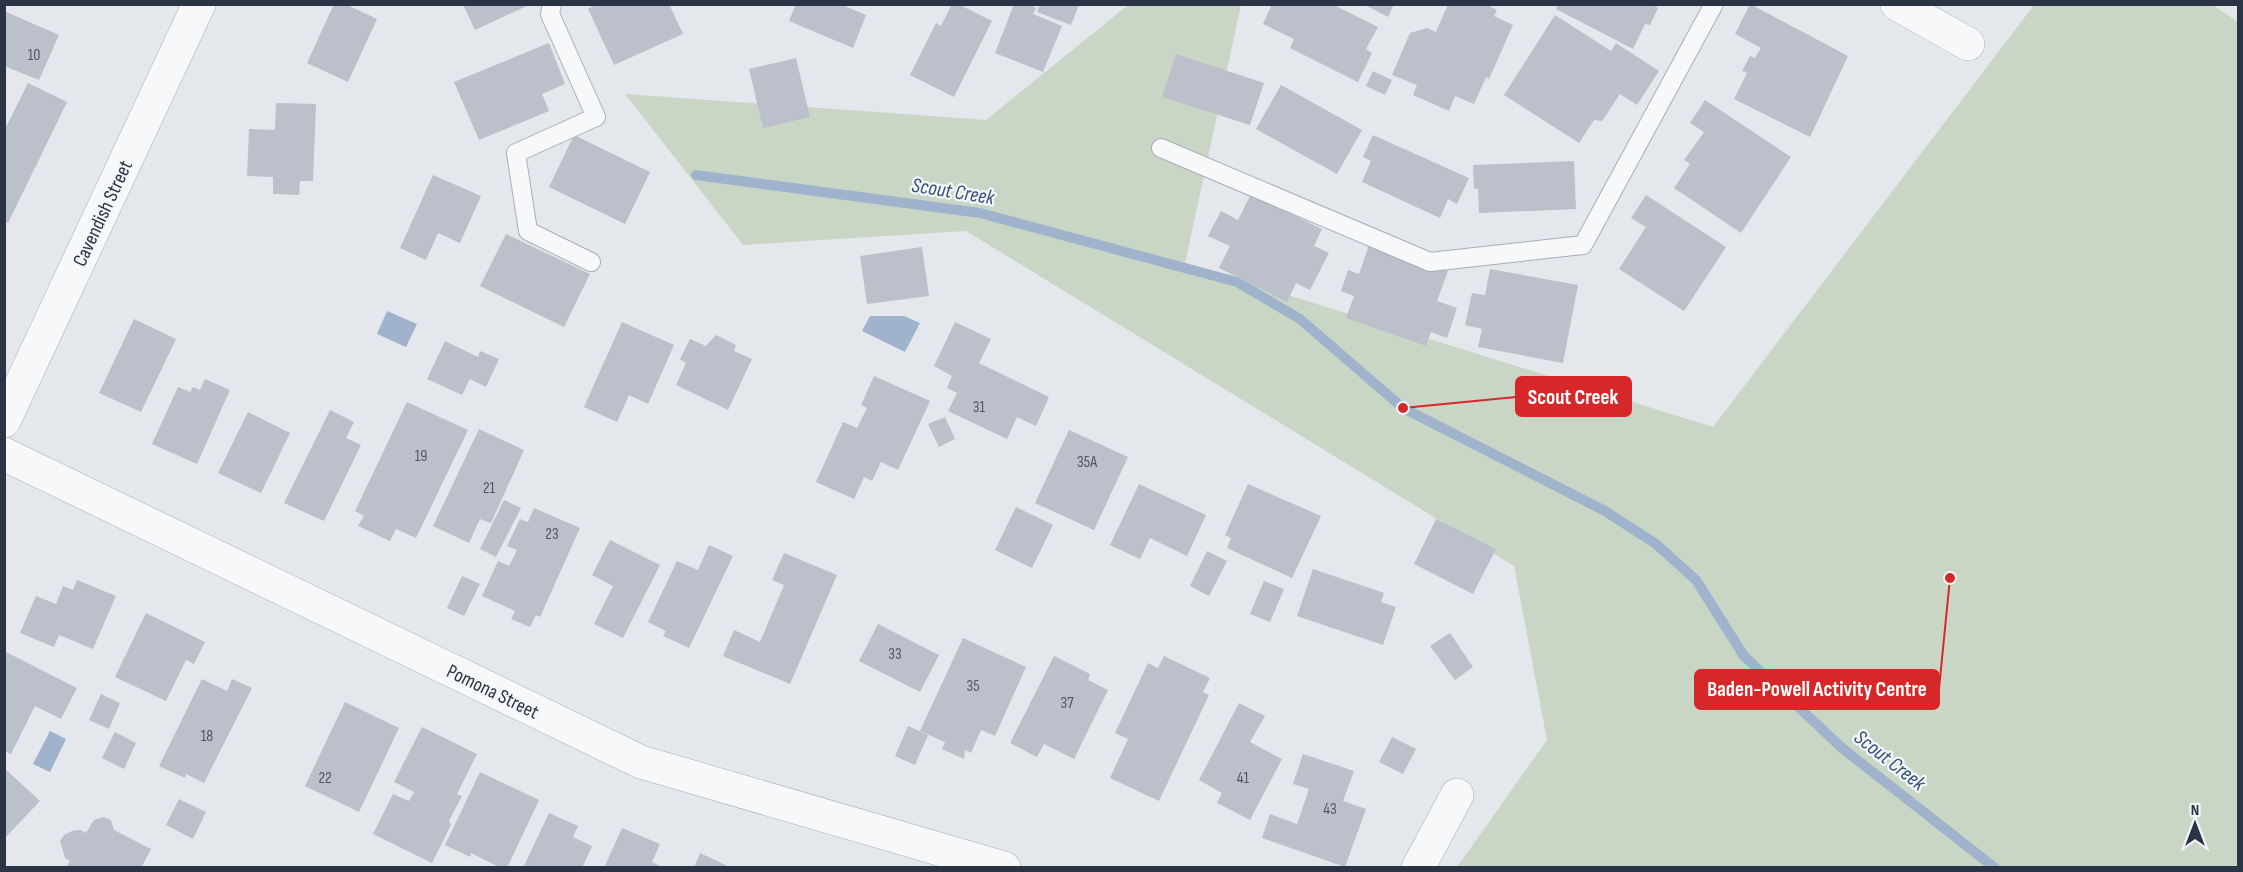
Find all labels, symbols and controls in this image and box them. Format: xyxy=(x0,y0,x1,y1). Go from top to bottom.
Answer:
house number: 10 xyxy=(28,46,40,65)
street label: Cavendish Street xyxy=(68,157,138,270)
water label: Scout Creek xyxy=(910,173,997,211)
callout: Scout Creek xyxy=(1516,377,1631,416)
text: Scout Creek xyxy=(1528,385,1618,410)
house number: 31 xyxy=(973,398,986,417)
house number: 19 xyxy=(415,447,427,466)
house number: 35A xyxy=(1077,453,1097,472)
house number: 21 xyxy=(483,479,496,498)
house number: 23 xyxy=(545,525,559,544)
house number: 33 xyxy=(888,645,902,664)
street label: Pomona Street xyxy=(443,659,543,725)
callout: Baden-Powell Activity Centre xyxy=(1695,670,1939,709)
house number: 35 xyxy=(966,677,980,696)
text: Baden-Powell Activity Centre xyxy=(1707,677,1927,702)
house number: 37 xyxy=(1060,694,1074,713)
water label: Scout Creek xyxy=(1849,725,1931,797)
house number: 18 xyxy=(201,727,213,746)
house number: 22 xyxy=(318,769,332,788)
house number: 41 xyxy=(1237,769,1250,788)
north arrow xyxy=(2165,794,2225,854)
house number: 43 xyxy=(1323,800,1337,819)
text: N xyxy=(2191,801,2199,820)

